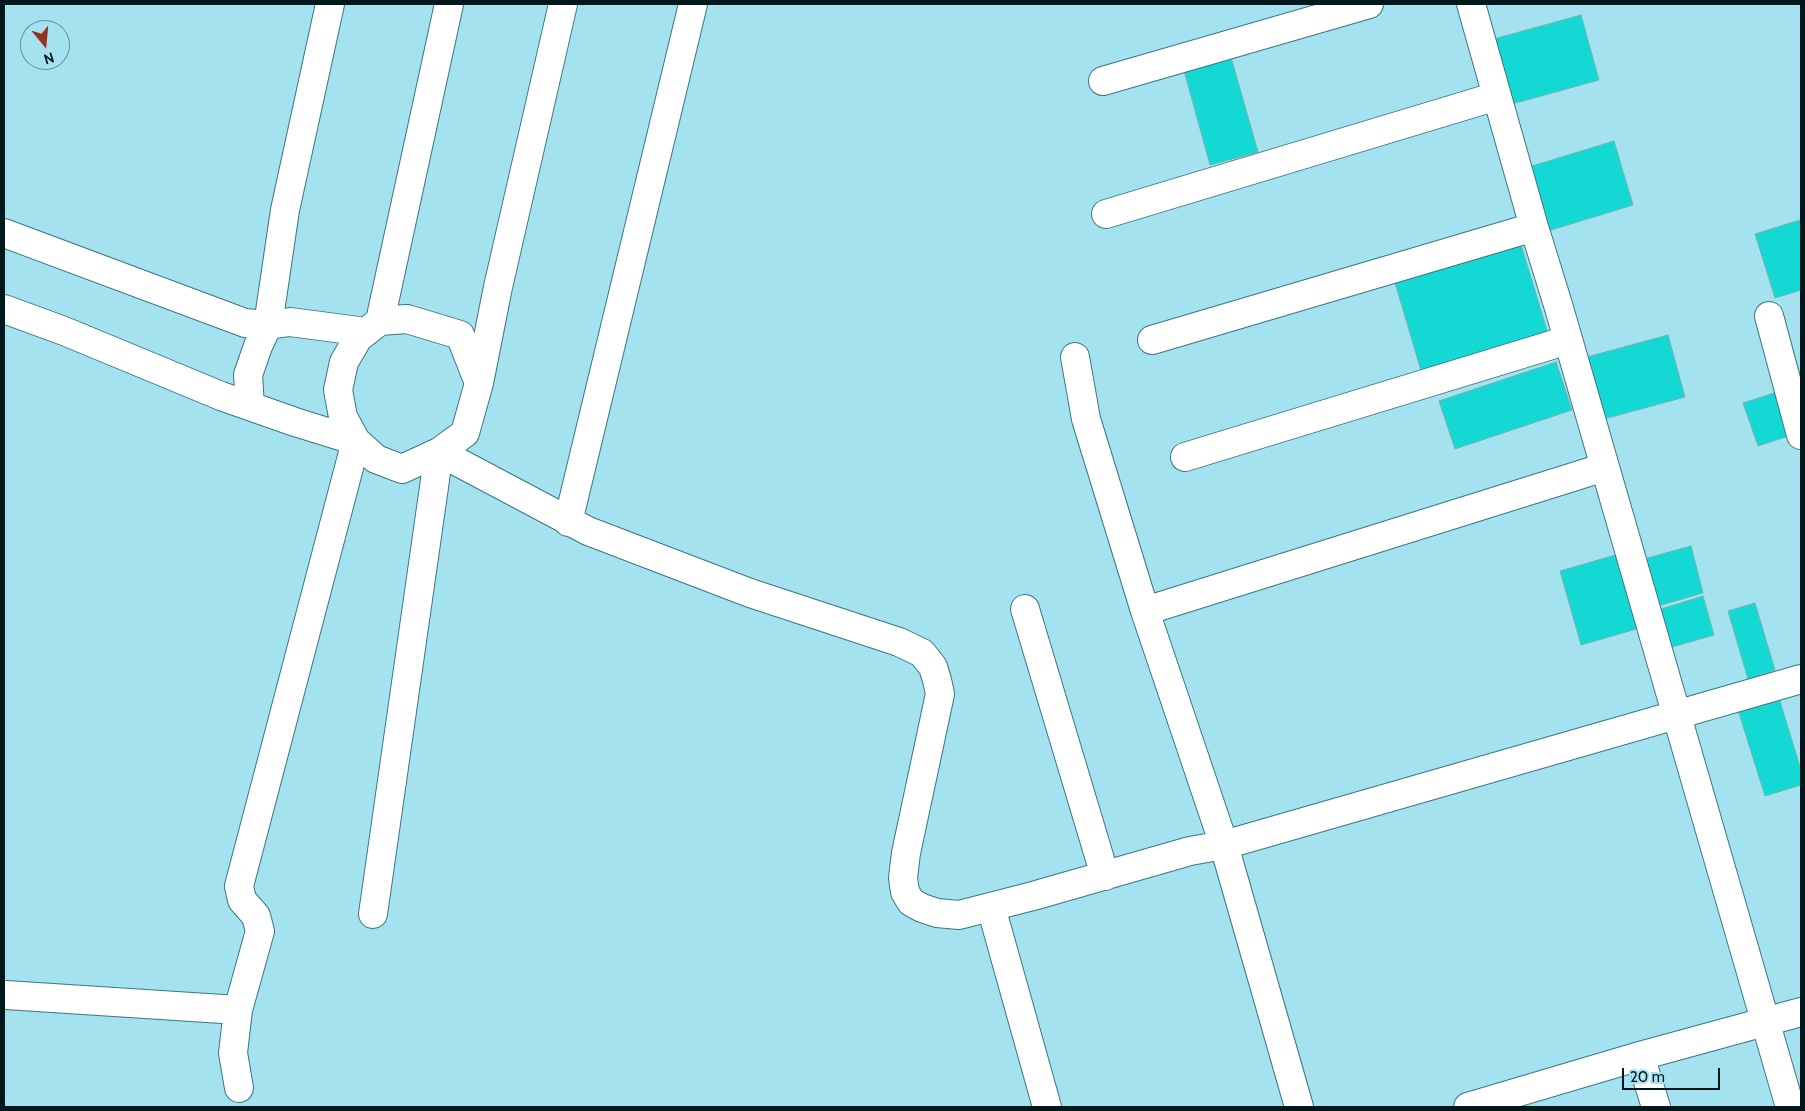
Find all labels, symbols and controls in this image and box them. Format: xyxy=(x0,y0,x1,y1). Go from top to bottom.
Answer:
north arrow xyxy=(20,20,70,70)
text: N xyxy=(42,48,56,68)
scale bar xyxy=(1625,1058,1722,1090)
text: 20 m xyxy=(1630,1068,1665,1086)

